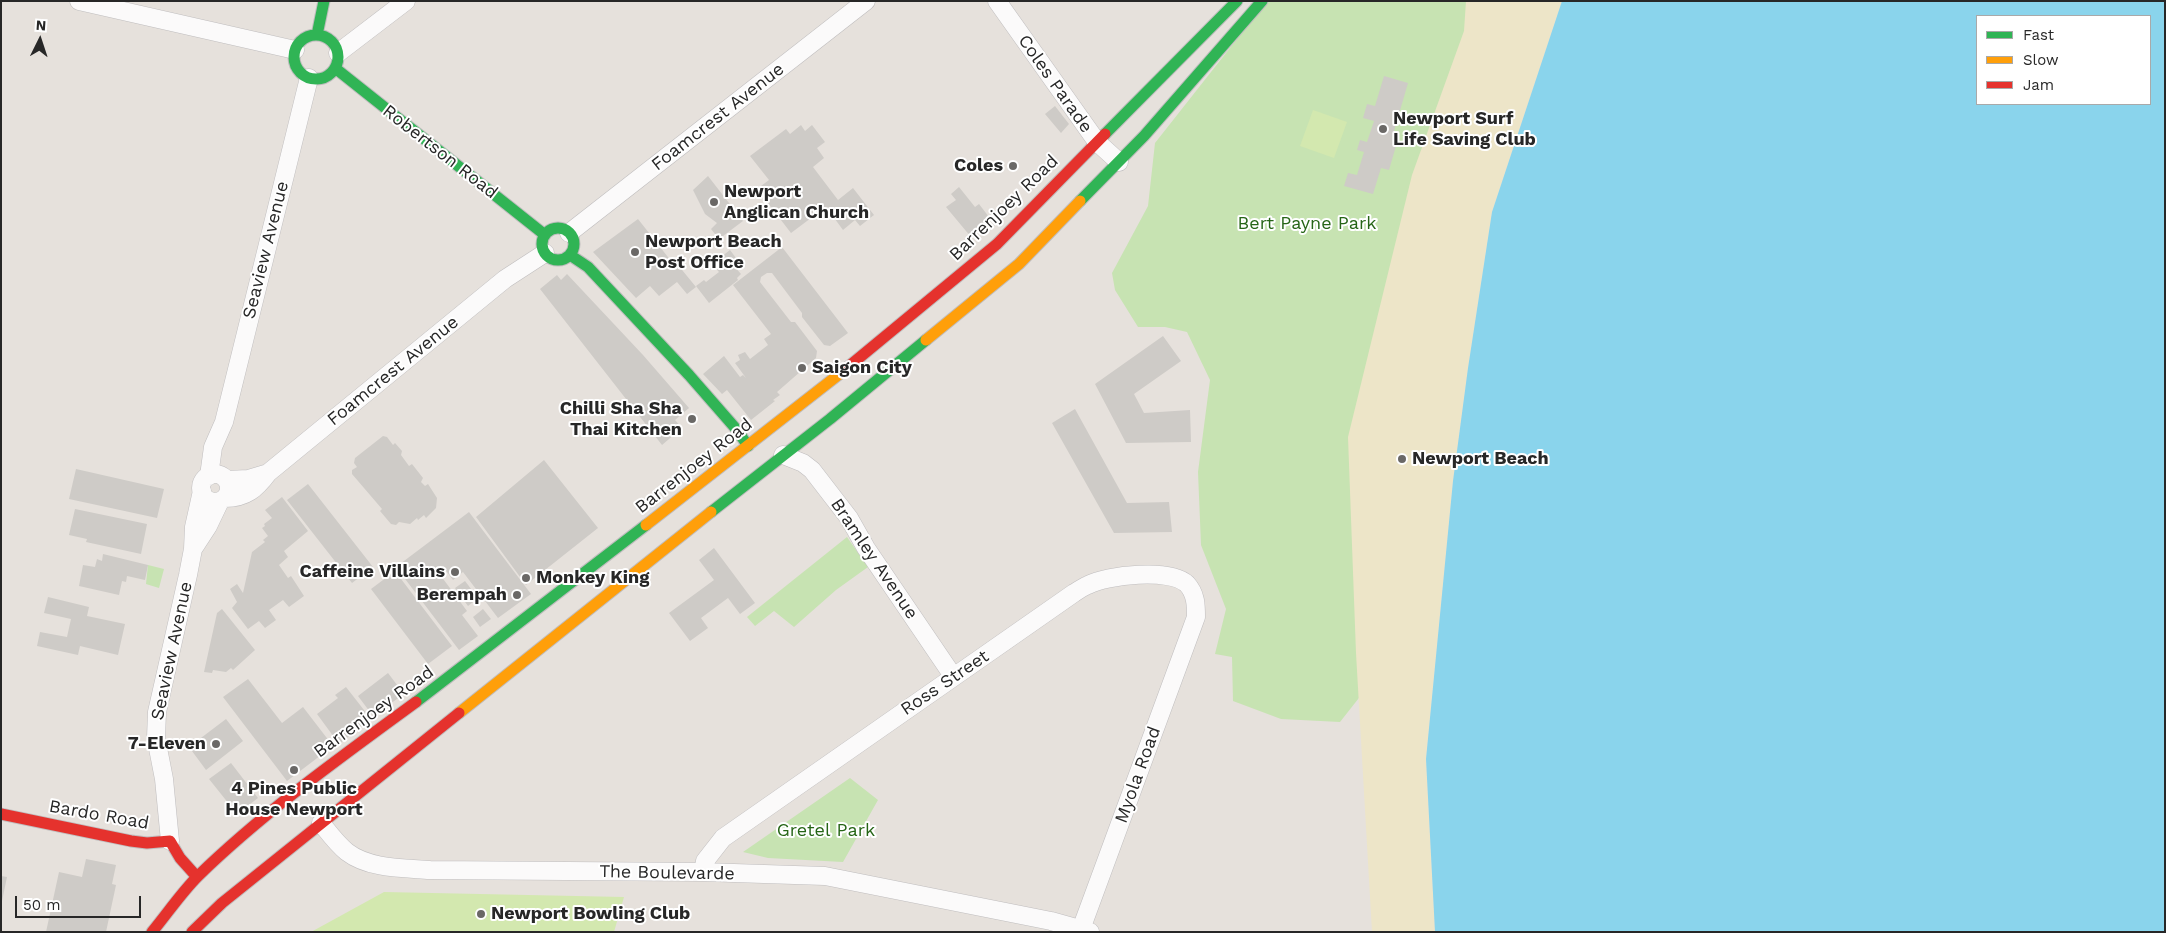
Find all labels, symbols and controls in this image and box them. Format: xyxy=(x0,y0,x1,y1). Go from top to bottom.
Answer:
north arrow xyxy=(15,15,65,65)
legend xyxy=(1976,15,2151,105)
text: N xyxy=(35,17,47,33)
text: Fast xyxy=(2023,26,2054,44)
street label: Coles Parade xyxy=(1013,31,1097,137)
text: Slow xyxy=(2023,51,2059,69)
street label: Foamcrest Avenue xyxy=(647,58,789,176)
text: Jam xyxy=(2023,76,2054,94)
street label: Robertson Road xyxy=(378,100,502,204)
place label: Newport Surf Life Saving Club xyxy=(1393,108,1536,150)
marker: Newport Surf Life Saving Club xyxy=(1377,123,1389,135)
street label: Barrenjoey Road xyxy=(945,151,1063,265)
place label: Coles xyxy=(954,155,1003,177)
marker: Coles xyxy=(1007,160,1019,172)
street label: Seaview Avenue xyxy=(238,179,294,321)
place label: Newport Anglican Church xyxy=(724,181,869,223)
marker: Newport Anglican Church xyxy=(708,196,720,208)
park label: Bert Payne Park xyxy=(1238,213,1376,235)
place label: Newport Beach Post Office xyxy=(645,231,782,274)
marker: Newport Beach Post Office xyxy=(629,246,641,258)
street label: Foamcrest Avenue xyxy=(323,311,463,431)
place label: Saigon City xyxy=(812,357,912,379)
marker: Saigon City xyxy=(796,362,808,374)
place label: Chilli Sha Sha Thai Kitchen xyxy=(560,398,682,440)
marker: Chilli Sha Sha Thai Kitchen xyxy=(686,413,698,425)
street label: Barrenjoey Road xyxy=(631,414,757,518)
place label: Newport Beach xyxy=(1412,448,1549,470)
marker: Newport Beach xyxy=(1396,453,1408,465)
street label: Bramley Avenue xyxy=(826,495,922,623)
place label: Caffeine Villains xyxy=(300,561,445,583)
marker: Caffeine Villains xyxy=(449,566,461,578)
place label: Monkey King xyxy=(536,567,649,589)
marker: Monkey King xyxy=(520,572,532,584)
street label: Seaview Avenue xyxy=(147,580,197,722)
place label: Berempah xyxy=(416,584,507,606)
marker: Berempah xyxy=(511,589,523,601)
street label: Ross Street xyxy=(897,646,993,720)
street label: Barrenjoey Road xyxy=(310,661,438,763)
street label: Myola Road xyxy=(1111,724,1165,826)
place label: 7-Eleven xyxy=(128,733,206,755)
marker: 7-Eleven xyxy=(210,738,222,750)
marker: 4 Pines Public House Newport xyxy=(288,764,300,776)
place label: 4 Pines Public House Newport xyxy=(225,778,363,821)
street label: Bardo Road xyxy=(47,796,151,834)
park label: Gretel Park xyxy=(777,820,875,842)
street label: The Boulevarde xyxy=(599,861,735,885)
scale bar xyxy=(18,886,144,918)
text: 50 m xyxy=(23,896,60,914)
place label: Newport Bowling Club xyxy=(491,903,690,925)
marker: Newport Bowling Club xyxy=(475,908,487,920)

